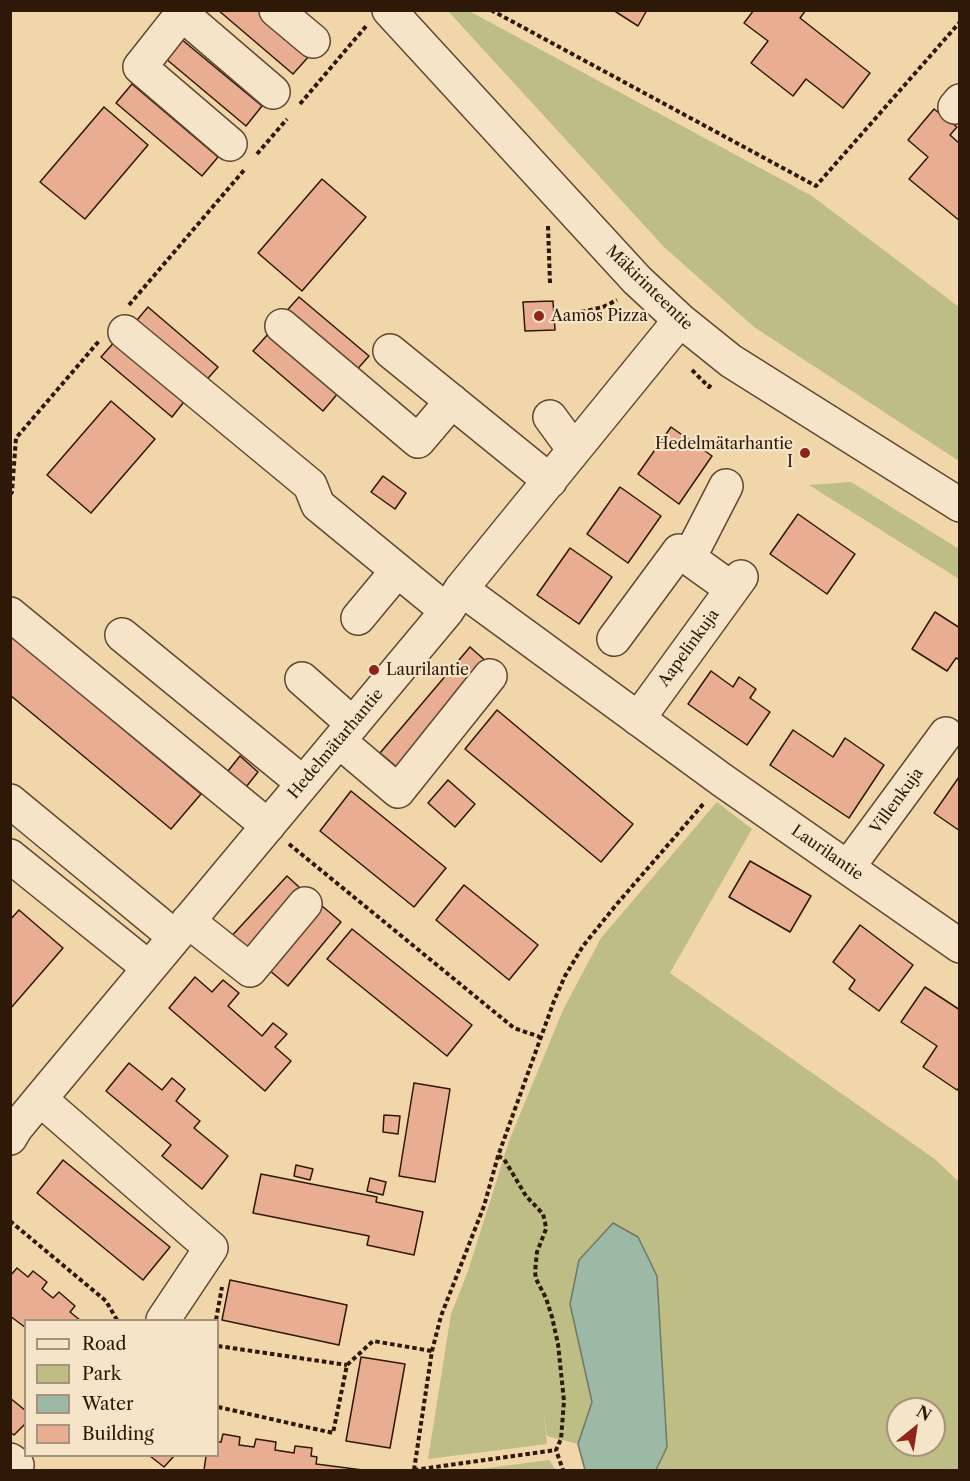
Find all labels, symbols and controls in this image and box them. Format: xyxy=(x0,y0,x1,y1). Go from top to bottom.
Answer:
street label: Mäkirinteentie xyxy=(602,242,696,334)
place label: Aamos Pizza xyxy=(551,306,648,326)
marker: Aamos Pizza xyxy=(532,309,546,323)
place label: Hedelmätarhantie I xyxy=(655,434,793,472)
marker: Hedelmätarhantie I xyxy=(798,446,812,460)
street label: Aapelinkuja xyxy=(655,606,723,690)
place label: Laurilantie xyxy=(386,660,469,680)
marker: Laurilantie xyxy=(367,663,381,677)
street label: Hedelmätarhantie xyxy=(284,685,388,803)
street label: Villenkuja xyxy=(867,764,927,838)
street label: Laurilantie xyxy=(787,821,867,885)
legend xyxy=(24,1319,219,1457)
text: Road xyxy=(82,1333,127,1355)
text: Park xyxy=(82,1363,121,1385)
text: Water xyxy=(82,1393,134,1415)
north arrow xyxy=(886,1397,946,1457)
text: N xyxy=(913,1401,935,1425)
text: Building xyxy=(82,1423,154,1445)

